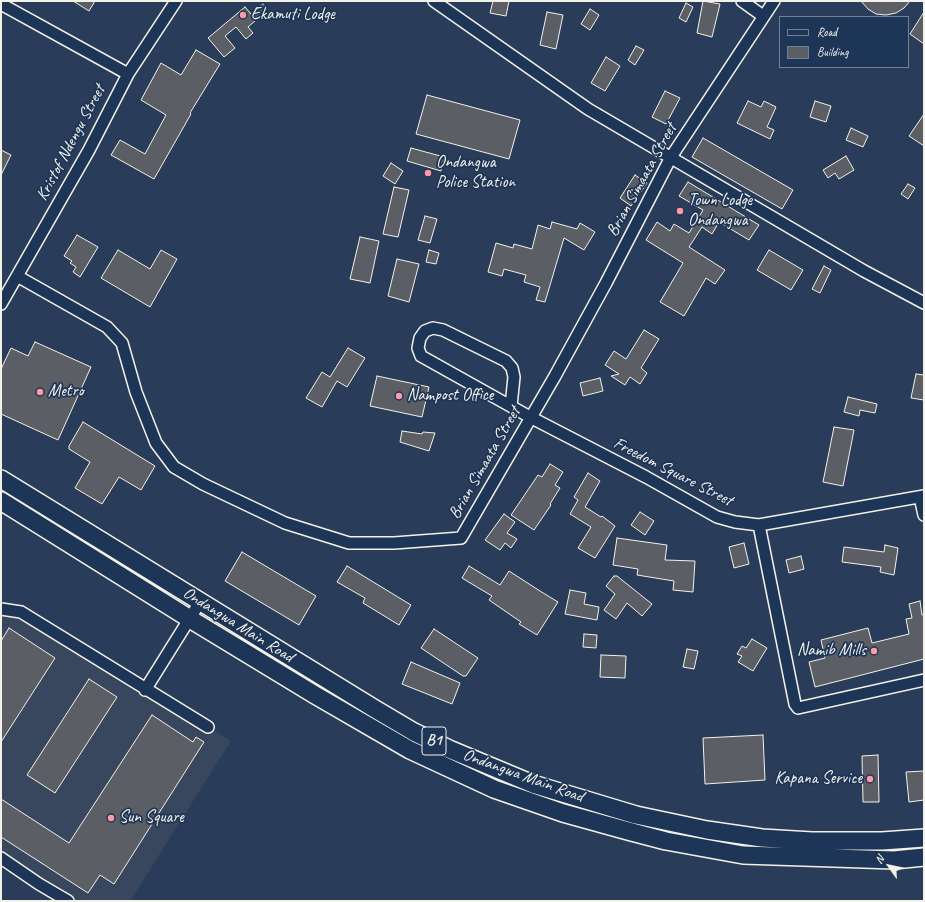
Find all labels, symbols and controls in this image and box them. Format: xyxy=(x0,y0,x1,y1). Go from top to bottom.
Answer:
place label: Ekamuti Lodge xyxy=(251,5,335,25)
marker: Ekamuti Lodge xyxy=(238,10,248,20)
legend xyxy=(779,16,909,68)
text: Road xyxy=(817,24,837,40)
text: Building xyxy=(817,44,849,60)
street label: Kristof Ndengu Street xyxy=(32,82,110,204)
street label: Brian Simaata Street xyxy=(603,120,681,240)
place label: Ondangwa Police Station xyxy=(436,153,515,193)
marker: Ondangwa Police Station xyxy=(423,168,433,178)
place label: Town Lodge Ondangwa xyxy=(688,191,752,231)
marker: Town Lodge Ondangwa xyxy=(675,206,685,216)
place label: Metro xyxy=(48,382,84,402)
place label: Nampost Office xyxy=(407,386,493,406)
marker: Metro xyxy=(35,387,45,397)
marker: Nampost Office xyxy=(394,391,404,401)
street label: Brian Simaata Street xyxy=(445,403,525,523)
street label: Freedom Square Street xyxy=(610,433,736,511)
street label: Ondangwa Main Road xyxy=(179,583,297,667)
place label: Namib Mills xyxy=(797,641,866,661)
marker: Namib Mills xyxy=(869,646,879,656)
road number: B1 xyxy=(422,727,446,755)
street label: Ondangwa Main Road xyxy=(460,745,586,807)
place label: Kapana Service xyxy=(775,769,862,789)
marker: Kapana Service xyxy=(865,774,875,784)
place label: Sun Square xyxy=(119,808,184,828)
marker: Sun Square xyxy=(106,813,116,823)
north arrow xyxy=(869,846,909,886)
text: N xyxy=(871,853,887,866)

